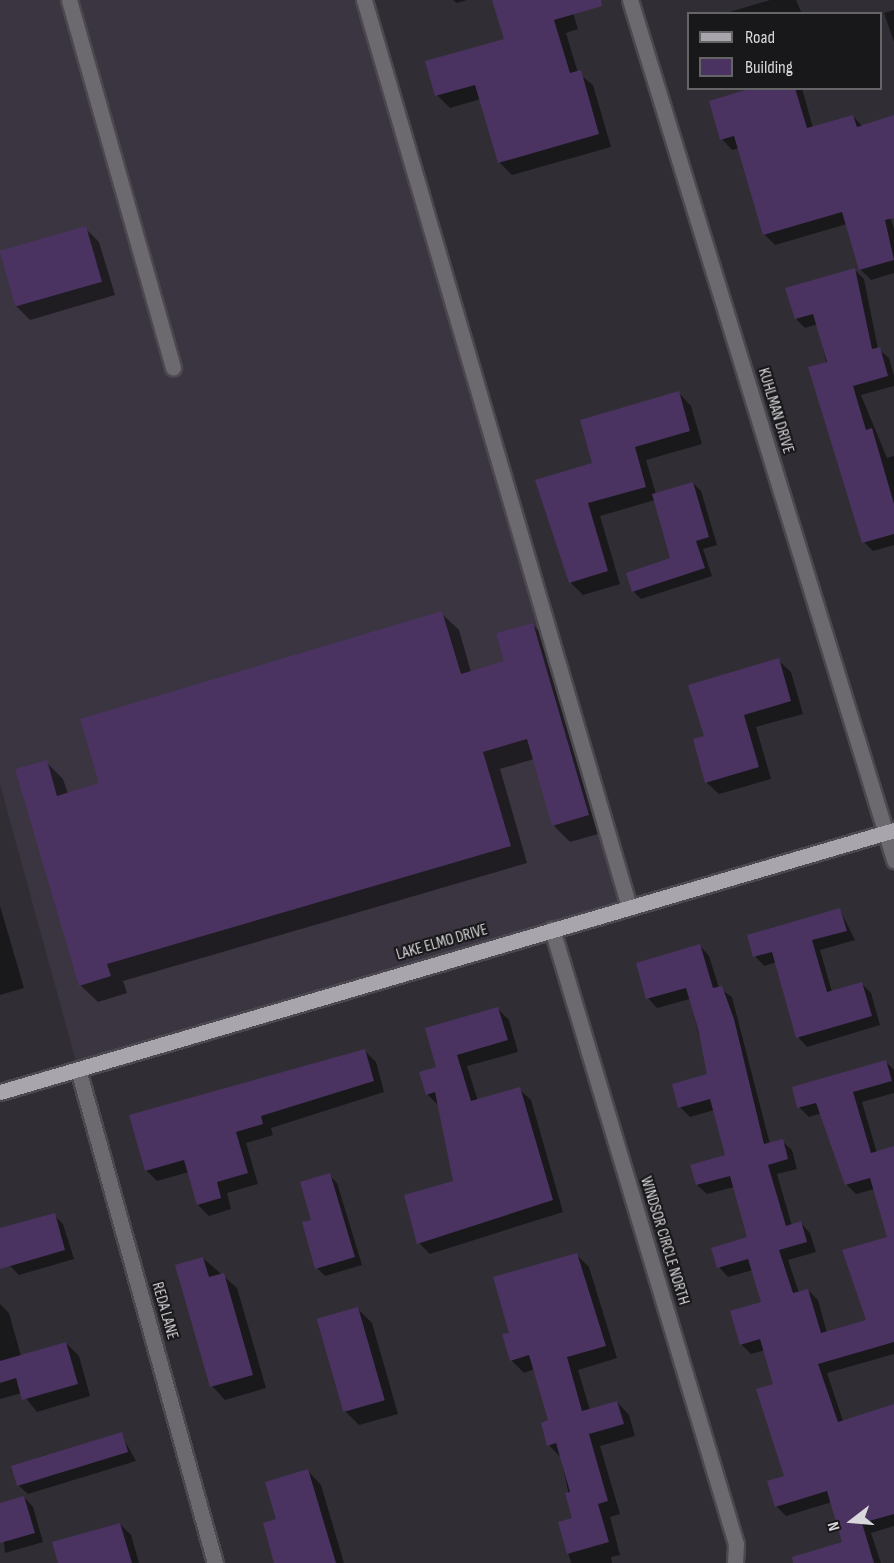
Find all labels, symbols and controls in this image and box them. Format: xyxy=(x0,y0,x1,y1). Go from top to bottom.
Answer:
legend xyxy=(687,12,882,90)
text: Road xyxy=(745,27,775,48)
text: Building xyxy=(745,57,793,78)
street label: KUHLMAN DRIVE xyxy=(753,366,797,456)
street label: LAKE ELMO DRIVE xyxy=(394,921,490,965)
street label: WINDSOR CIRCLE NORTH xyxy=(635,1175,693,1307)
street label: REDA LANE xyxy=(147,1280,181,1342)
north arrow xyxy=(822,1491,882,1551)
text: N xyxy=(824,1519,845,1533)

